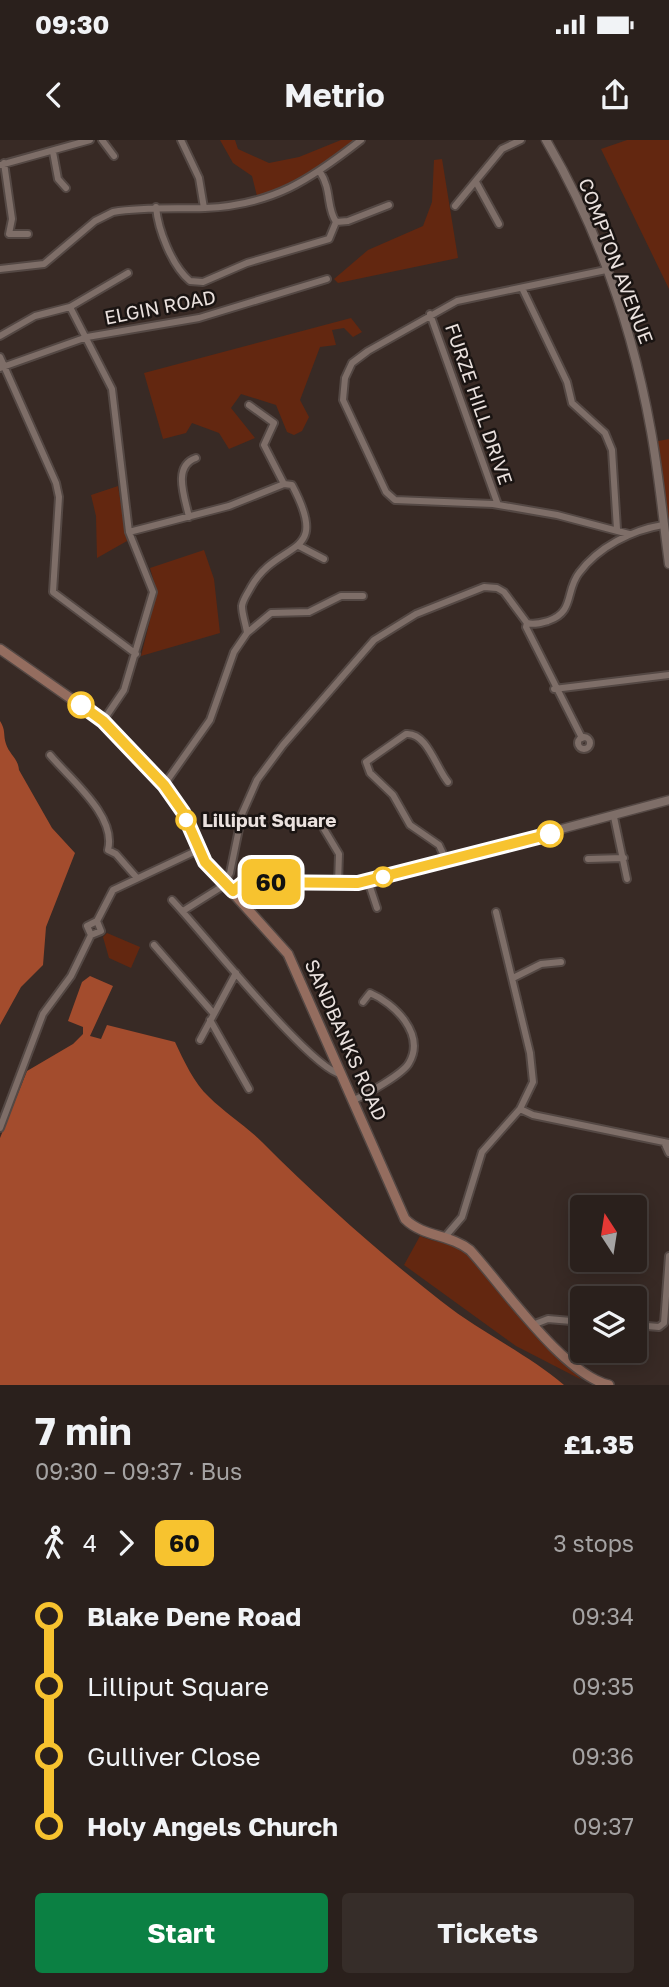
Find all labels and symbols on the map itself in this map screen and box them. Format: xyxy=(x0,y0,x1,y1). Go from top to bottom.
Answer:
street label: COMPTON AVENUE xyxy=(574,175,659,347)
street label: ELGIN ROAD xyxy=(102,284,217,329)
street label: FURZE HILL DRIVE xyxy=(441,320,518,488)
unlabelled marker xyxy=(68,692,94,718)
place label: Lilliput Square xyxy=(202,808,336,831)
marker: Lilliput Square xyxy=(176,810,196,830)
unlabelled marker xyxy=(537,821,563,847)
line badge: 60 xyxy=(240,859,302,905)
unlabelled marker xyxy=(373,867,393,887)
street label: SANDBANKS ROAD xyxy=(301,956,392,1124)
north arrow xyxy=(570,1195,648,1272)

